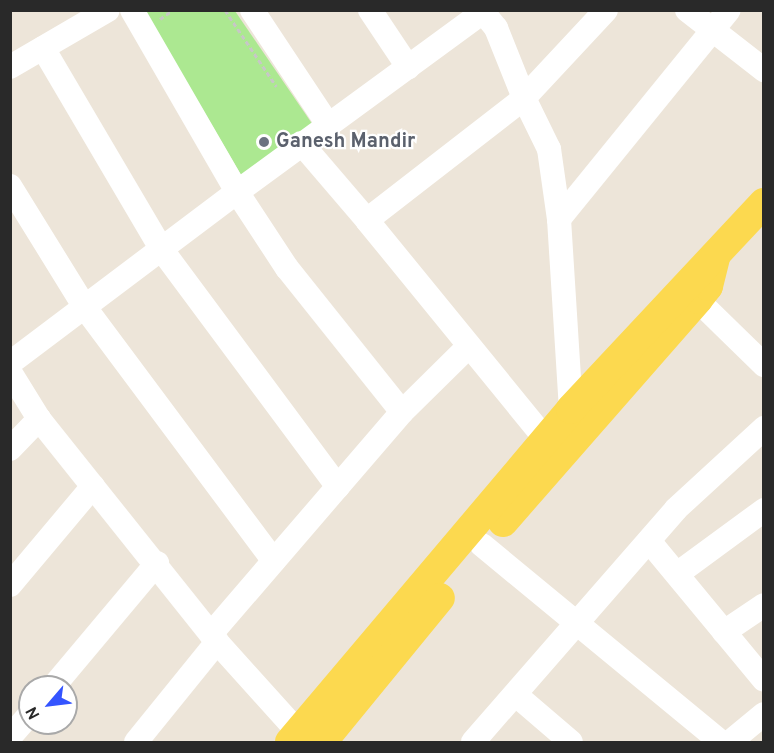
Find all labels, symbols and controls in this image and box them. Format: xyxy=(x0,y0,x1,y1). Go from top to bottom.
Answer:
place label: Ganesh Mandir xyxy=(276,130,415,154)
marker: Ganesh Mandir xyxy=(257,135,271,149)
north arrow xyxy=(18,675,78,735)
text: N xyxy=(22,703,45,722)

